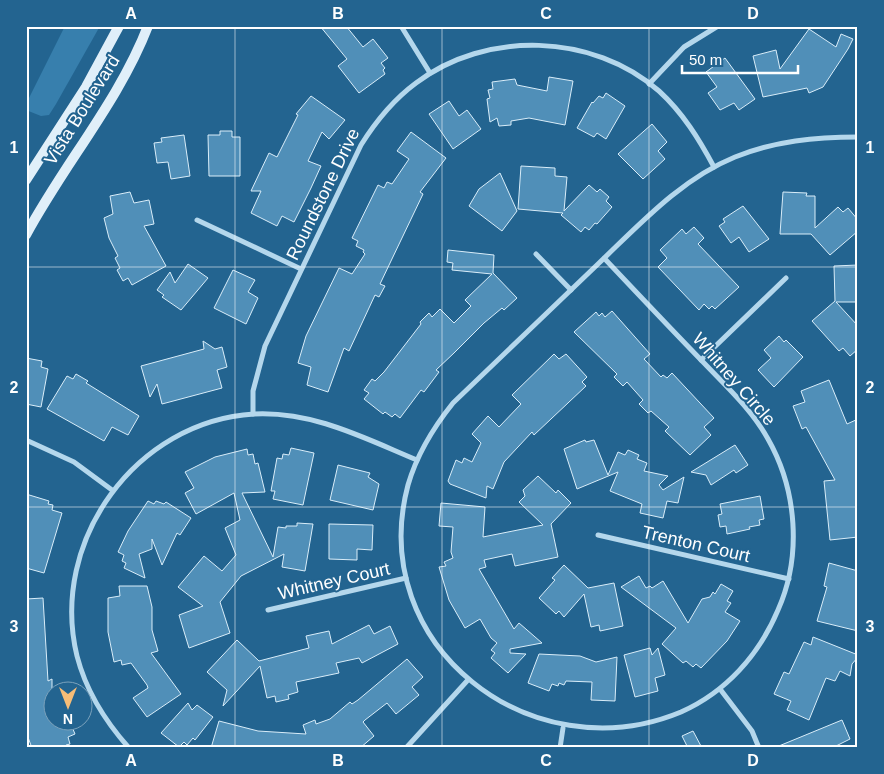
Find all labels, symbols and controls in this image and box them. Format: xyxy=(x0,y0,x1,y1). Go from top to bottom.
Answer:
text: A xyxy=(125,5,137,22)
text: B xyxy=(332,5,344,22)
text: C xyxy=(540,5,552,22)
text: D xyxy=(747,5,759,22)
scale bar xyxy=(682,42,798,74)
street label: Vista Boulevard xyxy=(40,51,124,169)
text: 50 m xyxy=(689,51,722,68)
street label: Roundstone Drive xyxy=(282,125,364,263)
text: 1 xyxy=(10,139,19,156)
text: 1 xyxy=(866,139,875,156)
street label: Whitney Circle xyxy=(688,329,780,429)
text: 2 xyxy=(10,379,19,396)
text: 2 xyxy=(866,379,875,396)
street label: Trenton Court xyxy=(640,522,752,566)
street label: Whitney Court xyxy=(276,558,392,604)
text: 3 xyxy=(10,618,19,635)
text: 3 xyxy=(866,618,875,635)
north arrow xyxy=(42,682,92,732)
text: N xyxy=(63,711,73,727)
text: A xyxy=(125,752,137,769)
text: B xyxy=(332,752,344,769)
text: C xyxy=(540,752,552,769)
text: D xyxy=(747,752,759,769)

